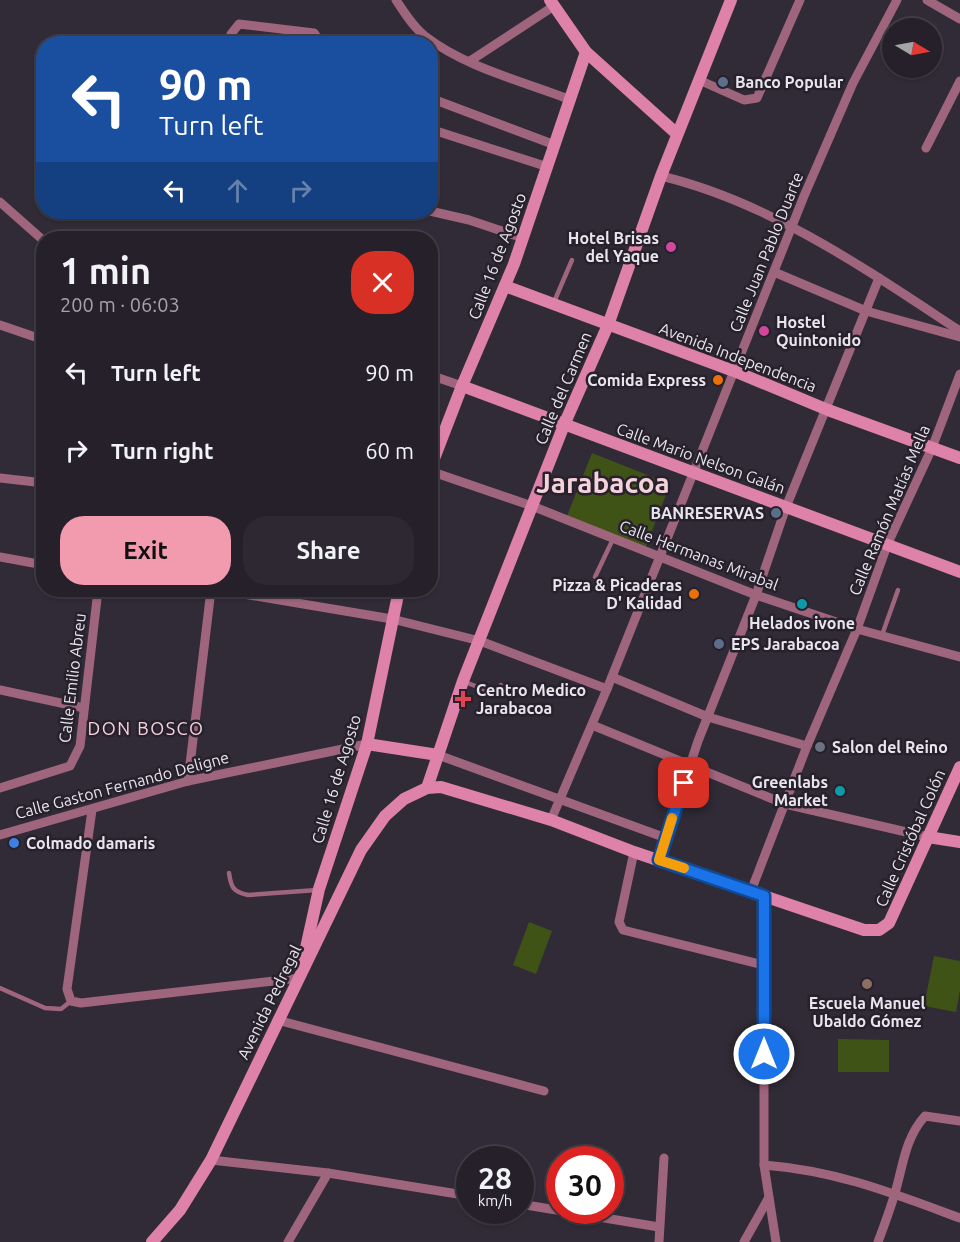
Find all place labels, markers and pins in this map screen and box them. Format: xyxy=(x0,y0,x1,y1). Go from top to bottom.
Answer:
place label: Banco Popular xyxy=(735,73,844,91)
marker: Banco Popular xyxy=(716,75,730,89)
place label: Hotel Brisas del Yaque xyxy=(568,229,659,265)
marker: Hotel Brisas del Yaque xyxy=(664,240,678,254)
place label: Hostel Quintonido xyxy=(776,313,861,349)
marker: Hostel Quintonido xyxy=(757,324,771,338)
place label: Comida Express xyxy=(587,371,706,389)
marker: Comida Express xyxy=(711,373,725,387)
place label: BANRESERVAS xyxy=(651,504,764,522)
marker: BANRESERVAS xyxy=(769,506,783,520)
place label: Pizza & Picaderas D' Kalidad xyxy=(552,576,682,612)
marker: Pizza & Picaderas D' Kalidad xyxy=(687,587,701,601)
marker: Helados ivone xyxy=(795,597,809,611)
place label: Helados ivone xyxy=(749,614,855,632)
place label: EPS Jarabacoa xyxy=(731,635,840,653)
marker: EPS Jarabacoa xyxy=(712,637,726,651)
place label: Centro Medico Jarabacoa xyxy=(476,681,586,717)
marker: Centro Medico Jarabacoa xyxy=(454,690,472,708)
place label: Salon del Reino xyxy=(832,738,948,756)
marker: Salon del Reino xyxy=(813,740,827,754)
pin xyxy=(658,757,709,808)
place label: Greenlabs Market xyxy=(752,773,828,809)
marker: Greenlabs Market xyxy=(833,784,847,798)
place label: Colmado damaris xyxy=(26,834,155,852)
marker: Colmado damaris xyxy=(7,836,21,850)
marker: Escuela Manuel Ubaldo Gómez xyxy=(860,977,874,991)
place label: Escuela Manuel Ubaldo Gómez xyxy=(809,994,926,1030)

